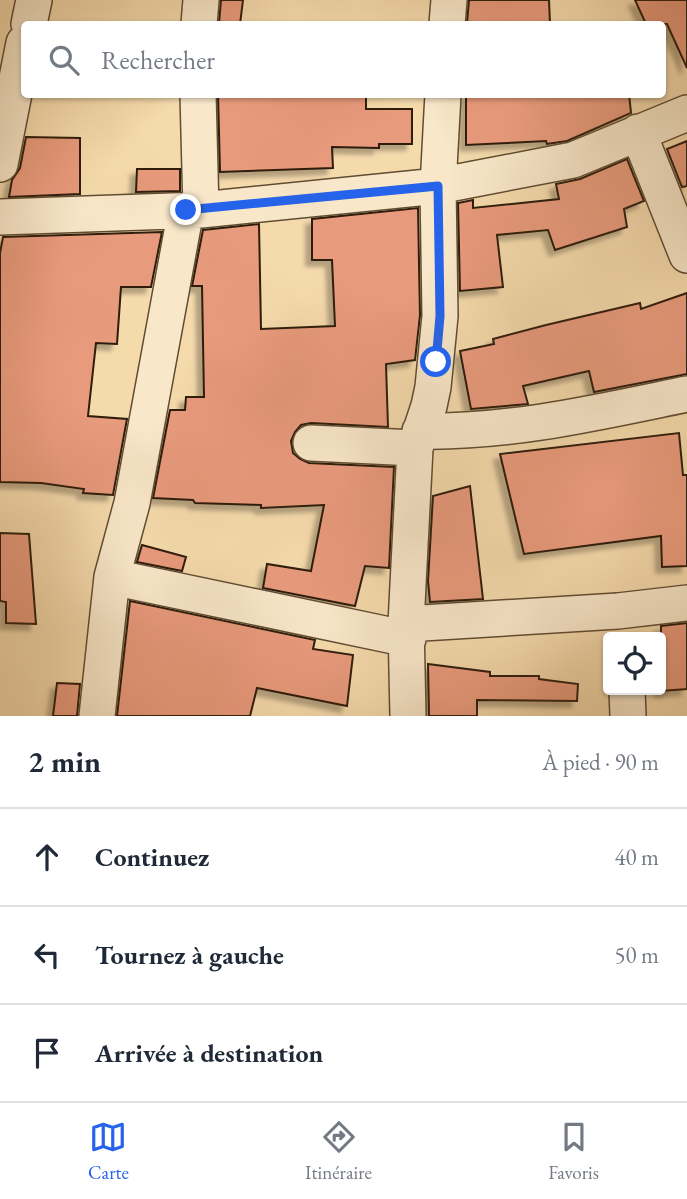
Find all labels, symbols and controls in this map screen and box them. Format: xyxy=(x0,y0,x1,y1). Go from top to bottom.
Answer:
search box xyxy=(21,21,666,98)
icon: search xyxy=(45,41,83,79)
text: Rechercher xyxy=(101,43,215,77)
route end xyxy=(170,194,201,225)
route start xyxy=(420,346,451,377)
map controls xyxy=(603,632,666,695)
button: locate xyxy=(603,632,666,695)
text: 2 min xyxy=(28,742,101,781)
text: À pied · 90 m xyxy=(542,747,659,777)
icon: ahead xyxy=(28,838,66,876)
text: Continuez xyxy=(95,840,209,874)
text: 40 m xyxy=(614,842,659,872)
icon: left xyxy=(28,936,66,974)
text: Tournez à gauche xyxy=(95,938,284,972)
text: 50 m xyxy=(614,940,659,970)
icon: arrive xyxy=(28,1034,66,1072)
text: Arrivée à destination xyxy=(95,1036,323,1070)
tab: Carte xyxy=(88,1118,129,1185)
tab: Itinéraire xyxy=(305,1118,372,1185)
tab: Favoris xyxy=(548,1118,599,1185)

